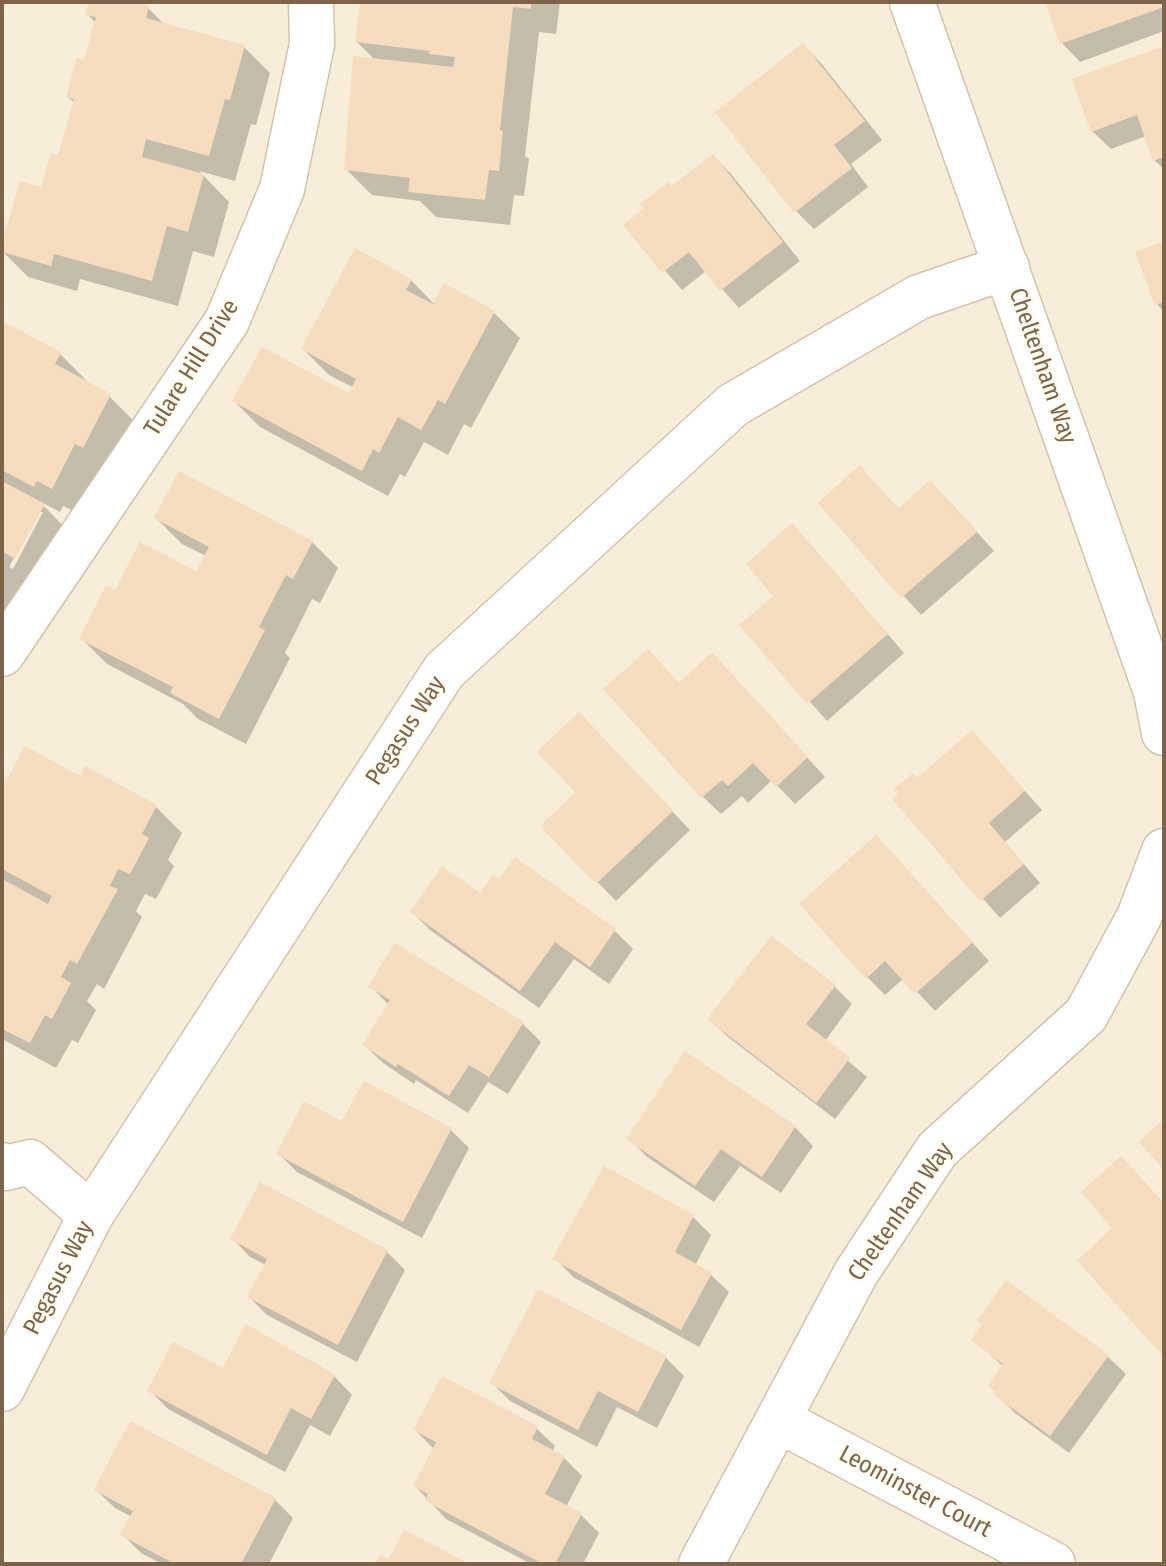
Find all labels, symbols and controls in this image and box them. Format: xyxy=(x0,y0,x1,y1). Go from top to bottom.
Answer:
street label: Cheltenham Way xyxy=(1002,284,1082,448)
street label: Tulare Hill Drive xyxy=(139,294,245,442)
street label: Pegasus Way xyxy=(360,671,452,791)
street label: Cheltenham Way xyxy=(843,1137,959,1287)
street label: Pegasus Way xyxy=(18,1216,100,1340)
street label: Leominster Court xyxy=(834,1440,996,1544)

